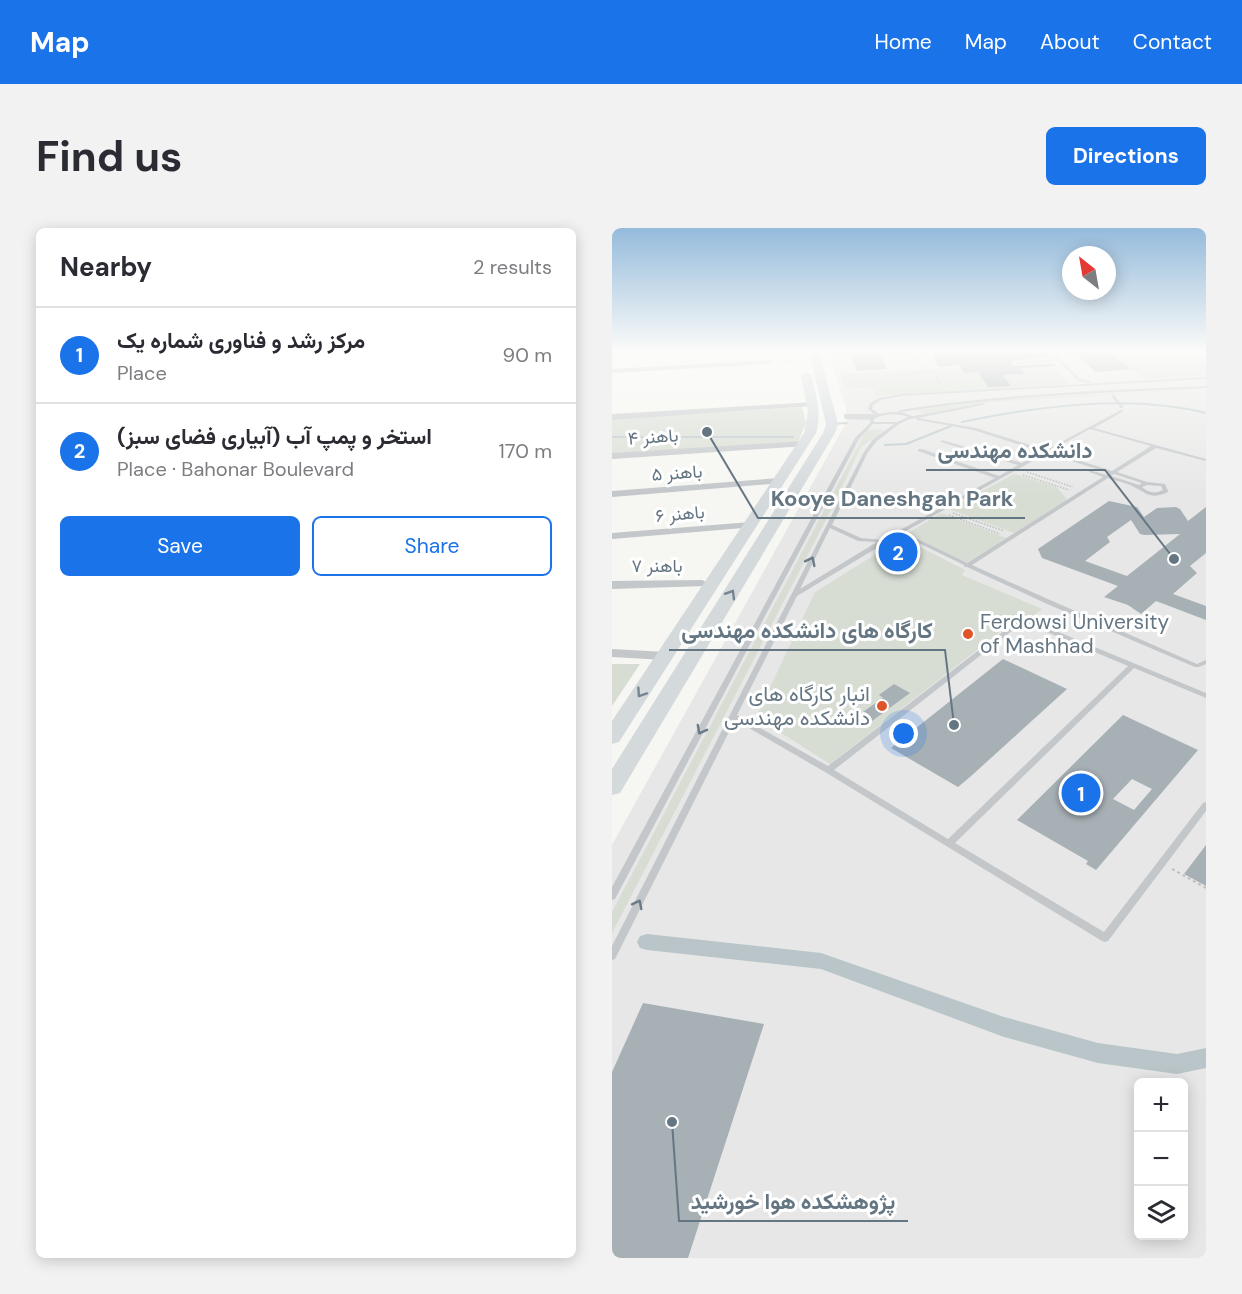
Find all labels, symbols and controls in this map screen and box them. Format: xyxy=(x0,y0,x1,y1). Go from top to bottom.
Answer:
text: Map xyxy=(30,24,90,61)
text: Home xyxy=(874,28,932,56)
text: Map xyxy=(965,28,1007,56)
text: About xyxy=(1040,28,1100,56)
text: Contact xyxy=(1133,28,1212,56)
button: Directions xyxy=(1046,127,1206,185)
text: Find us xyxy=(36,129,182,184)
north arrow xyxy=(1062,246,1116,300)
text: Nearby xyxy=(60,250,152,284)
text: 2 results xyxy=(473,254,552,280)
text: مرکز رشد و فناوری شماره یک xyxy=(117,326,365,355)
text: 1 xyxy=(76,342,83,368)
text: 90 m xyxy=(503,342,552,368)
text: Place xyxy=(117,360,167,386)
text: استخر و پمپ آب (آبیاری فضای سبز) xyxy=(117,422,432,451)
street label: باهنر ۴ xyxy=(627,423,679,451)
callout: دانشکده مهندسی xyxy=(926,430,1105,470)
text: دانشکده مهندسی xyxy=(937,436,1093,465)
text: 2 xyxy=(74,438,85,464)
text: 170 m xyxy=(499,438,552,464)
text: Place · Bahonar Boulevard xyxy=(117,456,354,482)
street label: باهنر ۵ xyxy=(651,459,703,487)
callout: Kooye Daneshgah Park xyxy=(758,478,1025,518)
text: Kooye Daneshgah Park xyxy=(771,484,1014,513)
street label: باهنر ۶ xyxy=(654,500,706,528)
button: Save xyxy=(60,516,300,576)
button: Share xyxy=(312,516,552,576)
pin: 2 xyxy=(878,530,918,574)
street label: باهنر ۷ xyxy=(632,554,682,578)
one-way arrow xyxy=(804,557,815,568)
one-way arrow xyxy=(724,590,736,600)
place label: Ferdowsi University of Mashhad xyxy=(980,608,1169,660)
callout: کارگاه های دانشکده مهندسی xyxy=(669,610,945,650)
text: کارگاه های دانشکده مهندسی xyxy=(681,616,933,645)
marker: Ferdowsi University of Mashhad xyxy=(961,627,975,641)
place label: انبار کارگاه های دانشکده مهندسی xyxy=(724,680,870,732)
one-way arrow xyxy=(637,686,648,697)
marker: انبار کارگاه های دانشکده مهندسی xyxy=(875,699,889,713)
your location xyxy=(889,719,918,748)
one-way arrow xyxy=(697,724,708,734)
pin: 1 xyxy=(1062,770,1100,816)
one-way arrow xyxy=(631,900,643,911)
map controls xyxy=(1134,1078,1188,1240)
button: + xyxy=(1134,1078,1188,1132)
button: − xyxy=(1134,1132,1188,1186)
callout: پژوهشکده هوا خورشید xyxy=(679,1181,908,1221)
button: layers xyxy=(1134,1186,1188,1240)
text: پژوهشکده هوا خورشید xyxy=(691,1187,895,1217)

